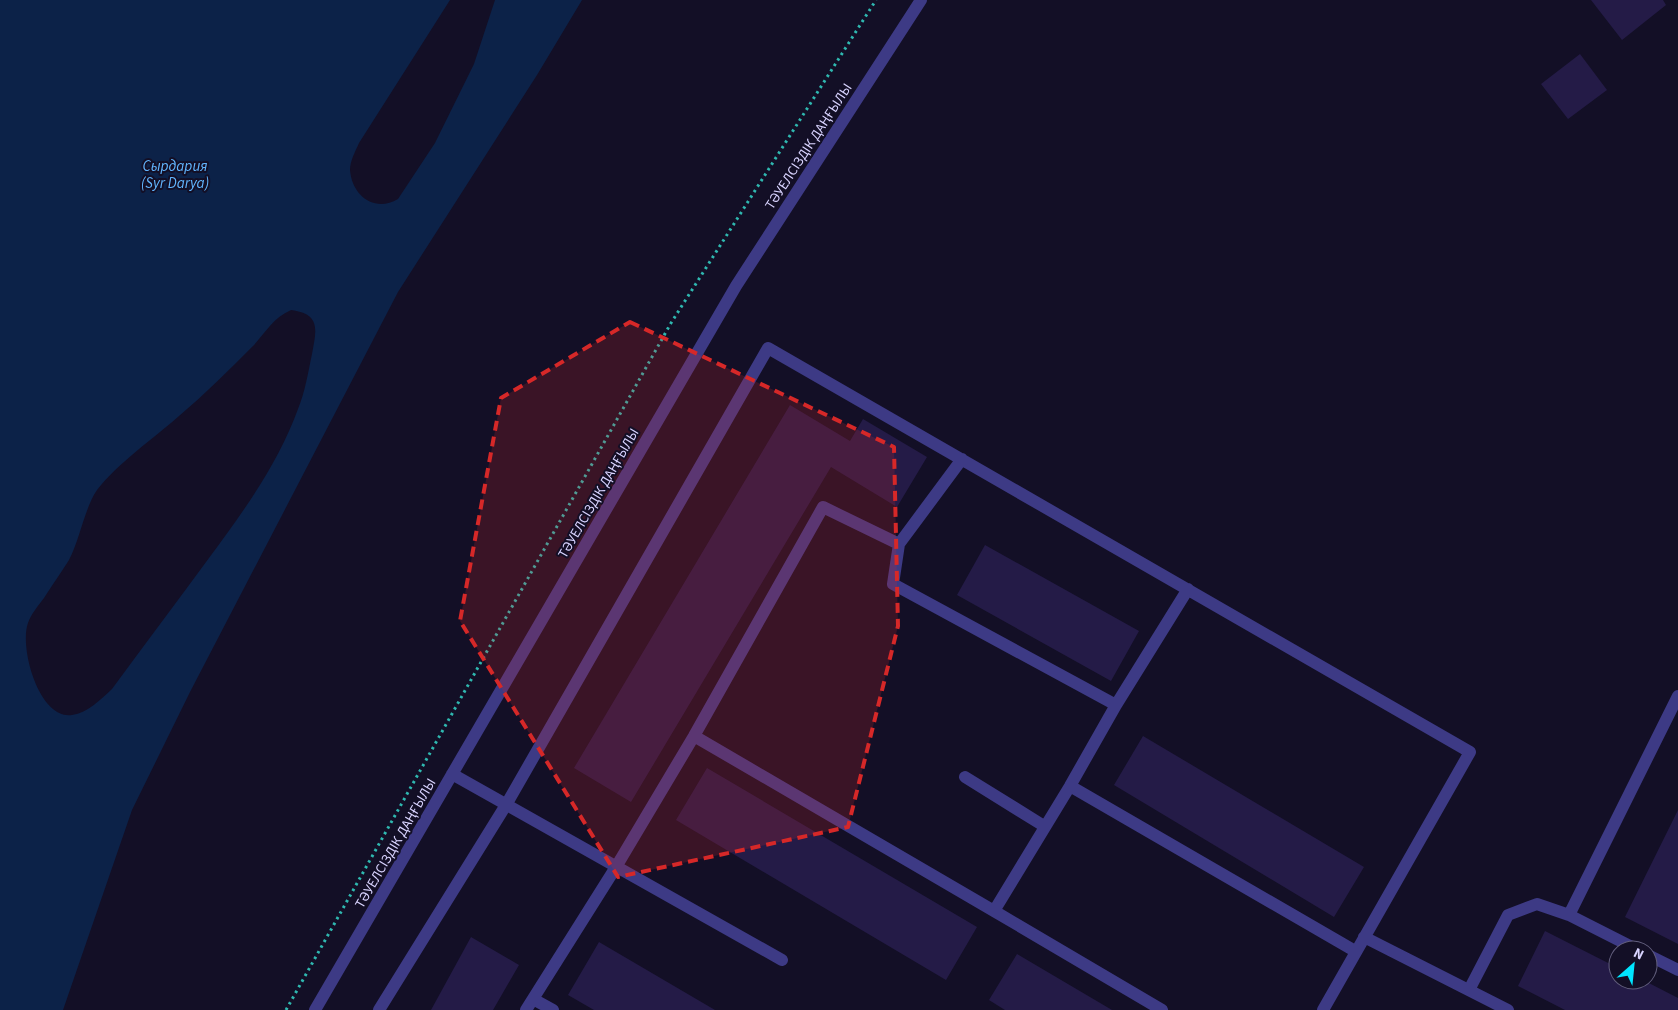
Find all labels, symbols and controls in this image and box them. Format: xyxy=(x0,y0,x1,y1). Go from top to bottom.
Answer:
street label: ТӘУЕЛСІЗДІК ДАҢҒЫЛЫ xyxy=(760,79,857,214)
water label: Сырдария (Syr Darya) xyxy=(141,156,209,194)
street label: ТӘУЕЛСІЗДІК ДАҢҒЫЛЫ xyxy=(553,425,644,562)
street label: ТӘУЕЛСІЗДІК ДАҢҒЫЛЫ xyxy=(350,775,441,912)
north arrow xyxy=(1608,940,1658,990)
text: N xyxy=(1630,943,1647,965)

